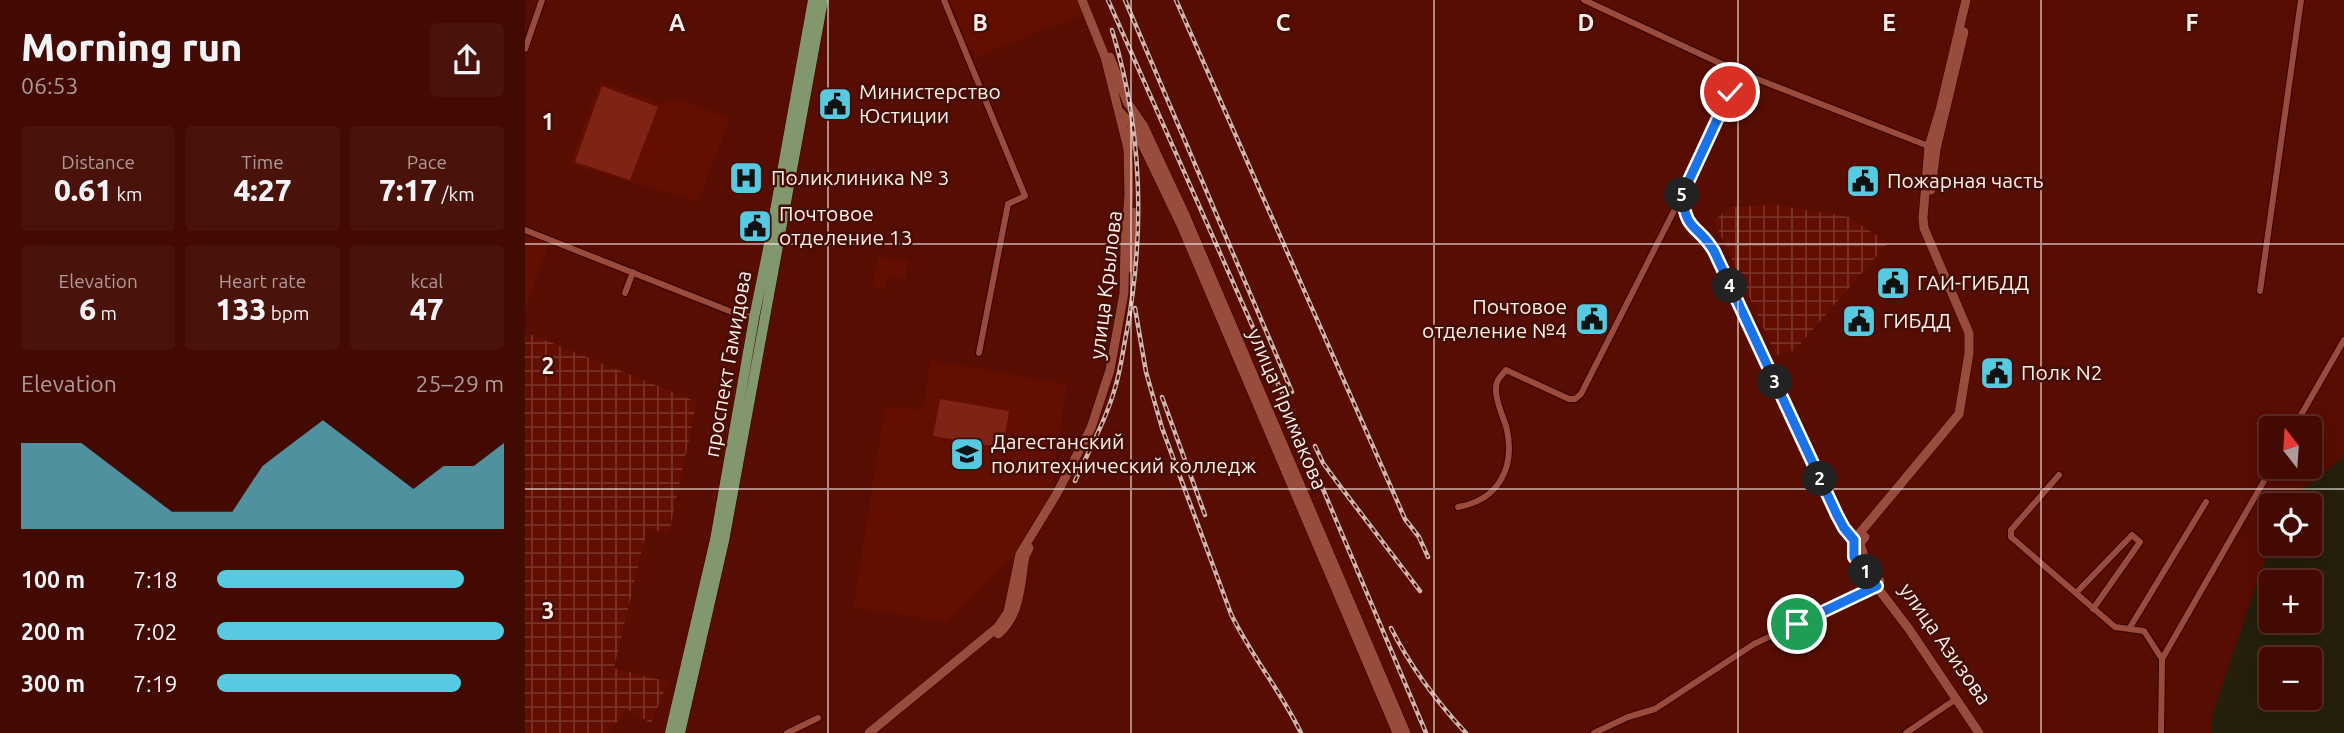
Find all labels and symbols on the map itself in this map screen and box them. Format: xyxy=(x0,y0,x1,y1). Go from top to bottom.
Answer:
text: A xyxy=(669,10,685,35)
text: B xyxy=(972,10,988,35)
text: C xyxy=(1276,10,1291,35)
text: D xyxy=(1578,10,1594,35)
text: E xyxy=(1882,10,1896,35)
text: F xyxy=(2186,10,2199,35)
pin xyxy=(1700,62,1760,122)
place label: Министерство Юстиции xyxy=(859,79,1001,127)
public building icon: Министерство Юстиции xyxy=(816,85,854,123)
text: 1 xyxy=(542,109,554,134)
hospital icon: Поликлиника № 3 xyxy=(727,159,765,197)
public building icon: Пожарная часть xyxy=(1844,162,1882,200)
place label: Поликлиника № 3 xyxy=(771,165,949,189)
place label: Пожарная часть xyxy=(1887,168,2043,192)
pin: 5 xyxy=(1665,178,1699,212)
place label: Почтовое отделение 13 xyxy=(779,201,913,249)
public building icon: Почтовое отделение 13 xyxy=(736,207,774,245)
street label: улица Крылова xyxy=(1084,209,1126,361)
public building icon: ГАИ-ГИБДД xyxy=(1874,264,1912,302)
pin: 4 xyxy=(1713,268,1747,304)
street label: проспект Гамидова xyxy=(699,269,755,459)
place label: ГАИ-ГИБДД xyxy=(1917,270,2029,294)
place label: Почтовое отделение №4 xyxy=(1422,294,1567,342)
public building icon: Почтовое отделение №4 xyxy=(1573,300,1611,338)
public building icon: ГИБДД xyxy=(1840,302,1878,340)
place label: ГИБДД xyxy=(1883,308,1951,332)
street label: улица Примакова xyxy=(1243,324,1333,493)
text: 2 xyxy=(542,353,554,378)
public building icon: Полк N2 xyxy=(1978,354,2016,392)
place label: Полк N2 xyxy=(2021,360,2103,384)
pin: 3 xyxy=(1757,364,1793,400)
north arrow xyxy=(2259,416,2322,480)
place label: Дагестанский политехнический колледж xyxy=(991,429,1257,477)
school or university icon: Дагестанский политехнический колледж xyxy=(948,435,986,473)
pin: 2 xyxy=(1803,462,1837,496)
pin: 1 xyxy=(1849,554,1883,590)
street label: улица Азизова xyxy=(1895,578,1997,709)
pin xyxy=(1767,594,1827,654)
text: 3 xyxy=(542,598,554,623)

